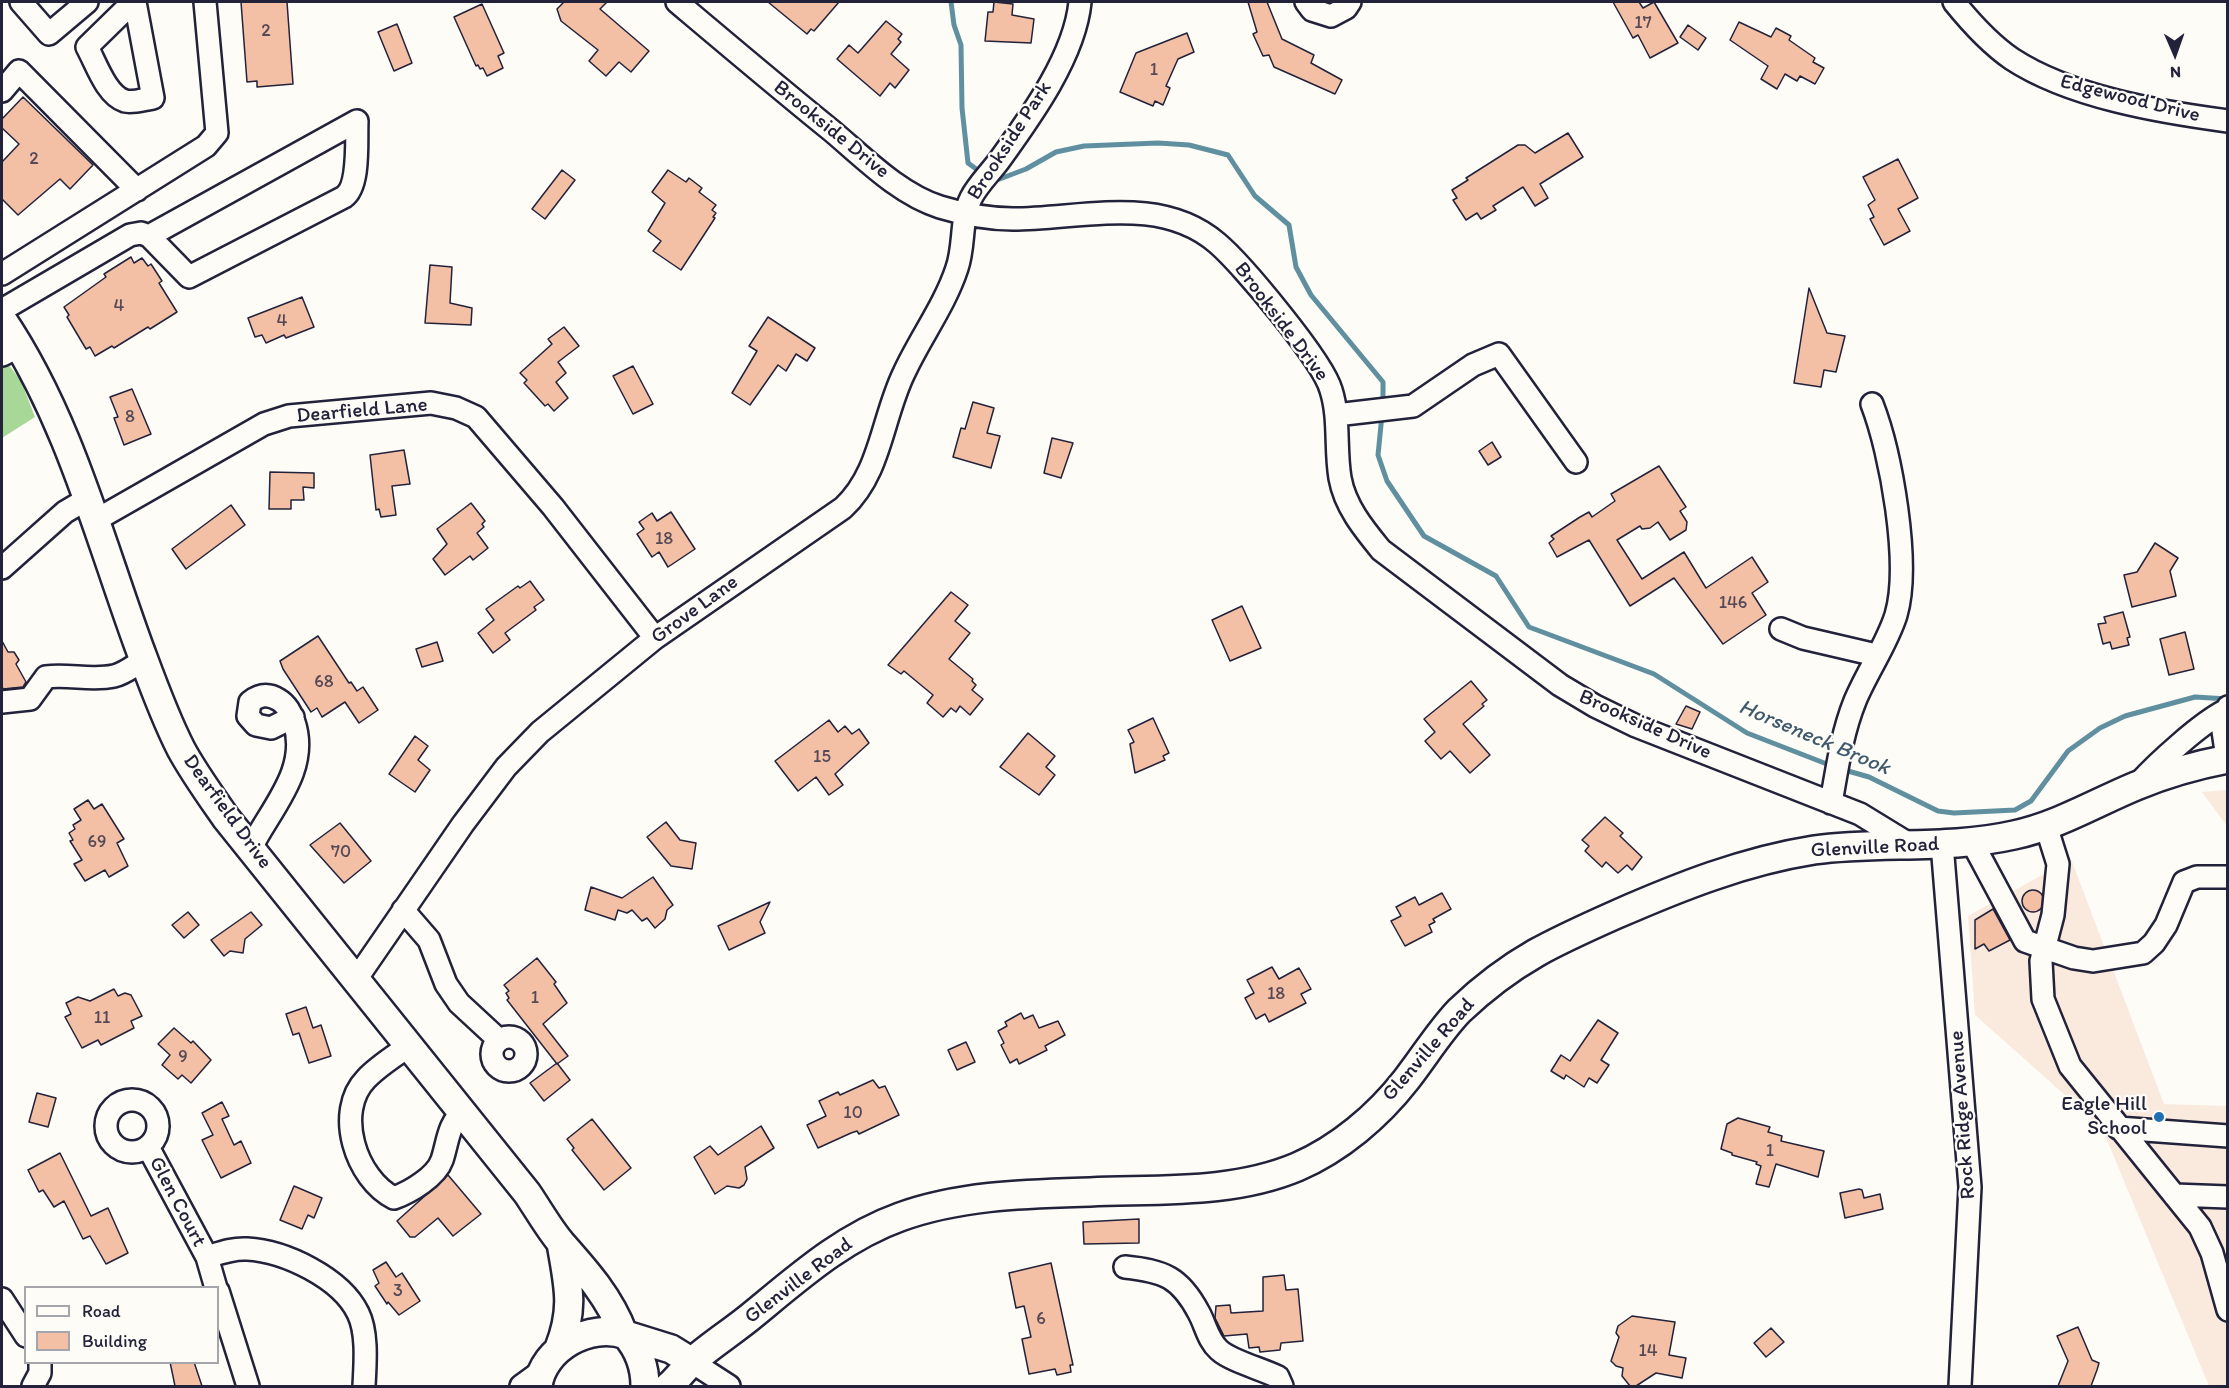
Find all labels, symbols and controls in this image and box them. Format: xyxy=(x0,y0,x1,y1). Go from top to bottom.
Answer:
house number: 17 xyxy=(1634,12,1652,34)
house number: 2 xyxy=(261,20,271,42)
north arrow xyxy=(2145,24,2205,84)
house number: 1 xyxy=(1150,59,1158,81)
text: N xyxy=(2170,63,2181,82)
street label: Edgewood Drive xyxy=(2058,69,2202,129)
street label: Brookside Drive xyxy=(768,75,894,185)
street label: Brookside Park xyxy=(962,77,1058,205)
house number: 2 xyxy=(29,148,39,170)
street label: Brookside Drive xyxy=(1228,258,1334,386)
house number: 4 xyxy=(114,295,124,317)
house number: 4 xyxy=(277,310,287,332)
street label: Dearfield Lane xyxy=(295,393,429,429)
house number: 8 xyxy=(125,406,135,428)
house number: 18 xyxy=(655,528,673,550)
street label: Grove Lane xyxy=(647,570,743,650)
house number: 146 xyxy=(1719,592,1747,614)
house number: 68 xyxy=(314,671,334,693)
street label: Brookside Drive xyxy=(1575,685,1715,765)
water label: Horseneck Brook xyxy=(1734,694,1894,782)
house number: 15 xyxy=(813,746,831,768)
street label: Dearfield Drive xyxy=(177,750,277,874)
house number: 69 xyxy=(88,831,106,853)
street label: Glenville Road xyxy=(1810,832,1940,864)
house number: 70 xyxy=(331,841,351,863)
house number: 18 xyxy=(1267,983,1285,1005)
house number: 1 xyxy=(531,987,539,1009)
street label: Glenville Road xyxy=(1377,993,1481,1107)
house number: 11 xyxy=(94,1007,110,1029)
street label: Rock Ridge Avenue xyxy=(1945,1030,1981,1200)
house number: 9 xyxy=(178,1046,188,1068)
place label: Eagle Hill School xyxy=(2061,1092,2147,1142)
house number: 10 xyxy=(843,1102,863,1124)
marker: Eagle Hill School xyxy=(2152,1110,2166,1124)
house number: 1 xyxy=(1766,1140,1774,1162)
street label: Glen Court xyxy=(143,1153,211,1251)
street label: Glenville Road xyxy=(740,1232,858,1330)
house number: 3 xyxy=(393,1280,403,1302)
legend xyxy=(24,1286,219,1364)
text: Road xyxy=(82,1300,121,1322)
house number: 6 xyxy=(1036,1308,1046,1330)
text: Building xyxy=(82,1330,147,1352)
house number: 14 xyxy=(1638,1340,1658,1362)

